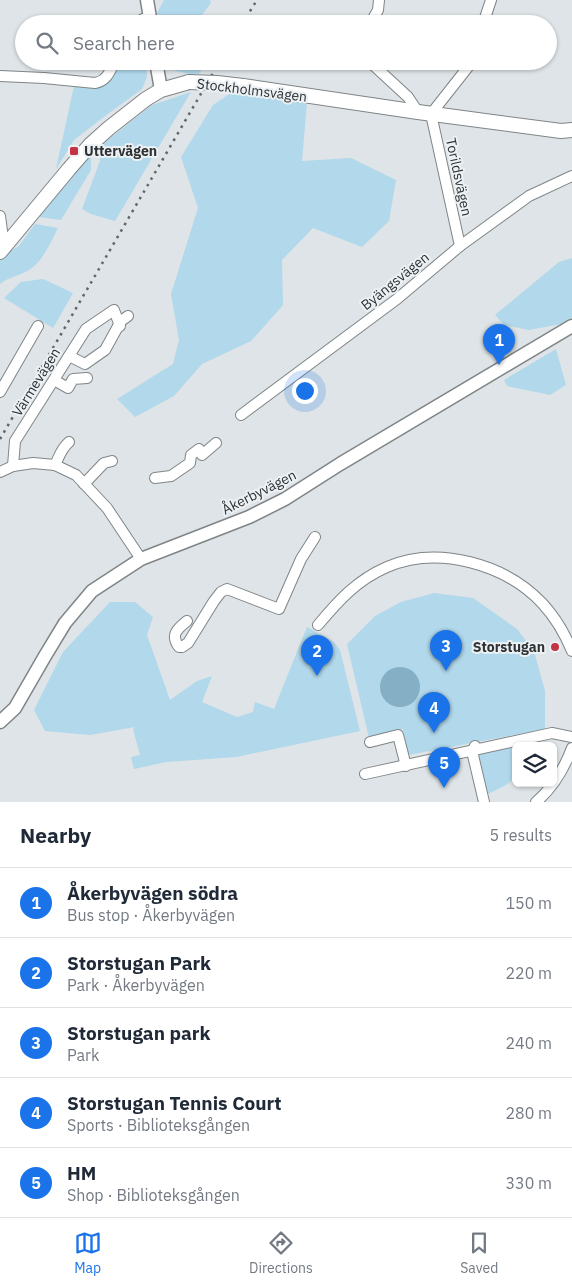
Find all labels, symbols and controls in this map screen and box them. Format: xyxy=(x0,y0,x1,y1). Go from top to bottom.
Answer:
search box xyxy=(15,15,557,70)
icon: search xyxy=(33,29,61,57)
text: Search here xyxy=(73,31,175,55)
street label: Stockholmsvägen xyxy=(196,74,308,106)
street label: Torildsvägen xyxy=(442,136,476,218)
place label: Uttervägen xyxy=(84,142,157,160)
marker: Uttervägen xyxy=(68,145,80,157)
street label: Byängsvägen xyxy=(357,248,433,314)
pin: 1 xyxy=(483,324,515,365)
street label: Värmevägen xyxy=(8,344,64,420)
your location xyxy=(292,378,318,404)
street label: Åkerbyvägen xyxy=(218,465,299,518)
pin: 3 xyxy=(430,630,462,671)
pin: 2 xyxy=(301,635,333,676)
place label: Storstugan xyxy=(473,638,545,656)
marker: Storstugan xyxy=(549,641,561,653)
pin: 4 xyxy=(418,692,450,733)
map controls xyxy=(512,742,557,787)
button: layers xyxy=(512,742,557,787)
pin: 5 xyxy=(428,747,460,788)
text: Nearby xyxy=(20,821,91,849)
text: 5 results xyxy=(489,825,552,845)
text: Åkerbyvägen södra xyxy=(67,881,238,905)
text: 1 xyxy=(31,893,41,913)
text: 150 m xyxy=(505,893,552,913)
text: Bus stop · Åkerbyvägen xyxy=(67,905,235,925)
text: Storstugan Park xyxy=(67,951,211,975)
text: 2 xyxy=(31,963,41,983)
text: 220 m xyxy=(505,963,552,983)
text: Park · Åkerbyvägen xyxy=(67,975,205,995)
text: Storstugan park xyxy=(67,1021,210,1045)
text: 3 xyxy=(31,1033,41,1053)
text: 240 m xyxy=(505,1033,552,1053)
text: Park xyxy=(67,1045,99,1065)
text: Storstugan Tennis Court xyxy=(67,1091,282,1115)
text: 4 xyxy=(31,1103,41,1123)
text: 280 m xyxy=(505,1103,552,1123)
text: Sports · Biblioteksgången xyxy=(67,1115,250,1135)
text: HM xyxy=(67,1161,96,1185)
text: 5 xyxy=(31,1173,41,1193)
text: 330 m xyxy=(505,1173,552,1193)
text: Shop · Biblioteksgången xyxy=(67,1185,240,1205)
tab: Map xyxy=(74,1229,102,1277)
tab: Directions xyxy=(249,1229,313,1277)
tab: Saved xyxy=(460,1229,498,1277)

